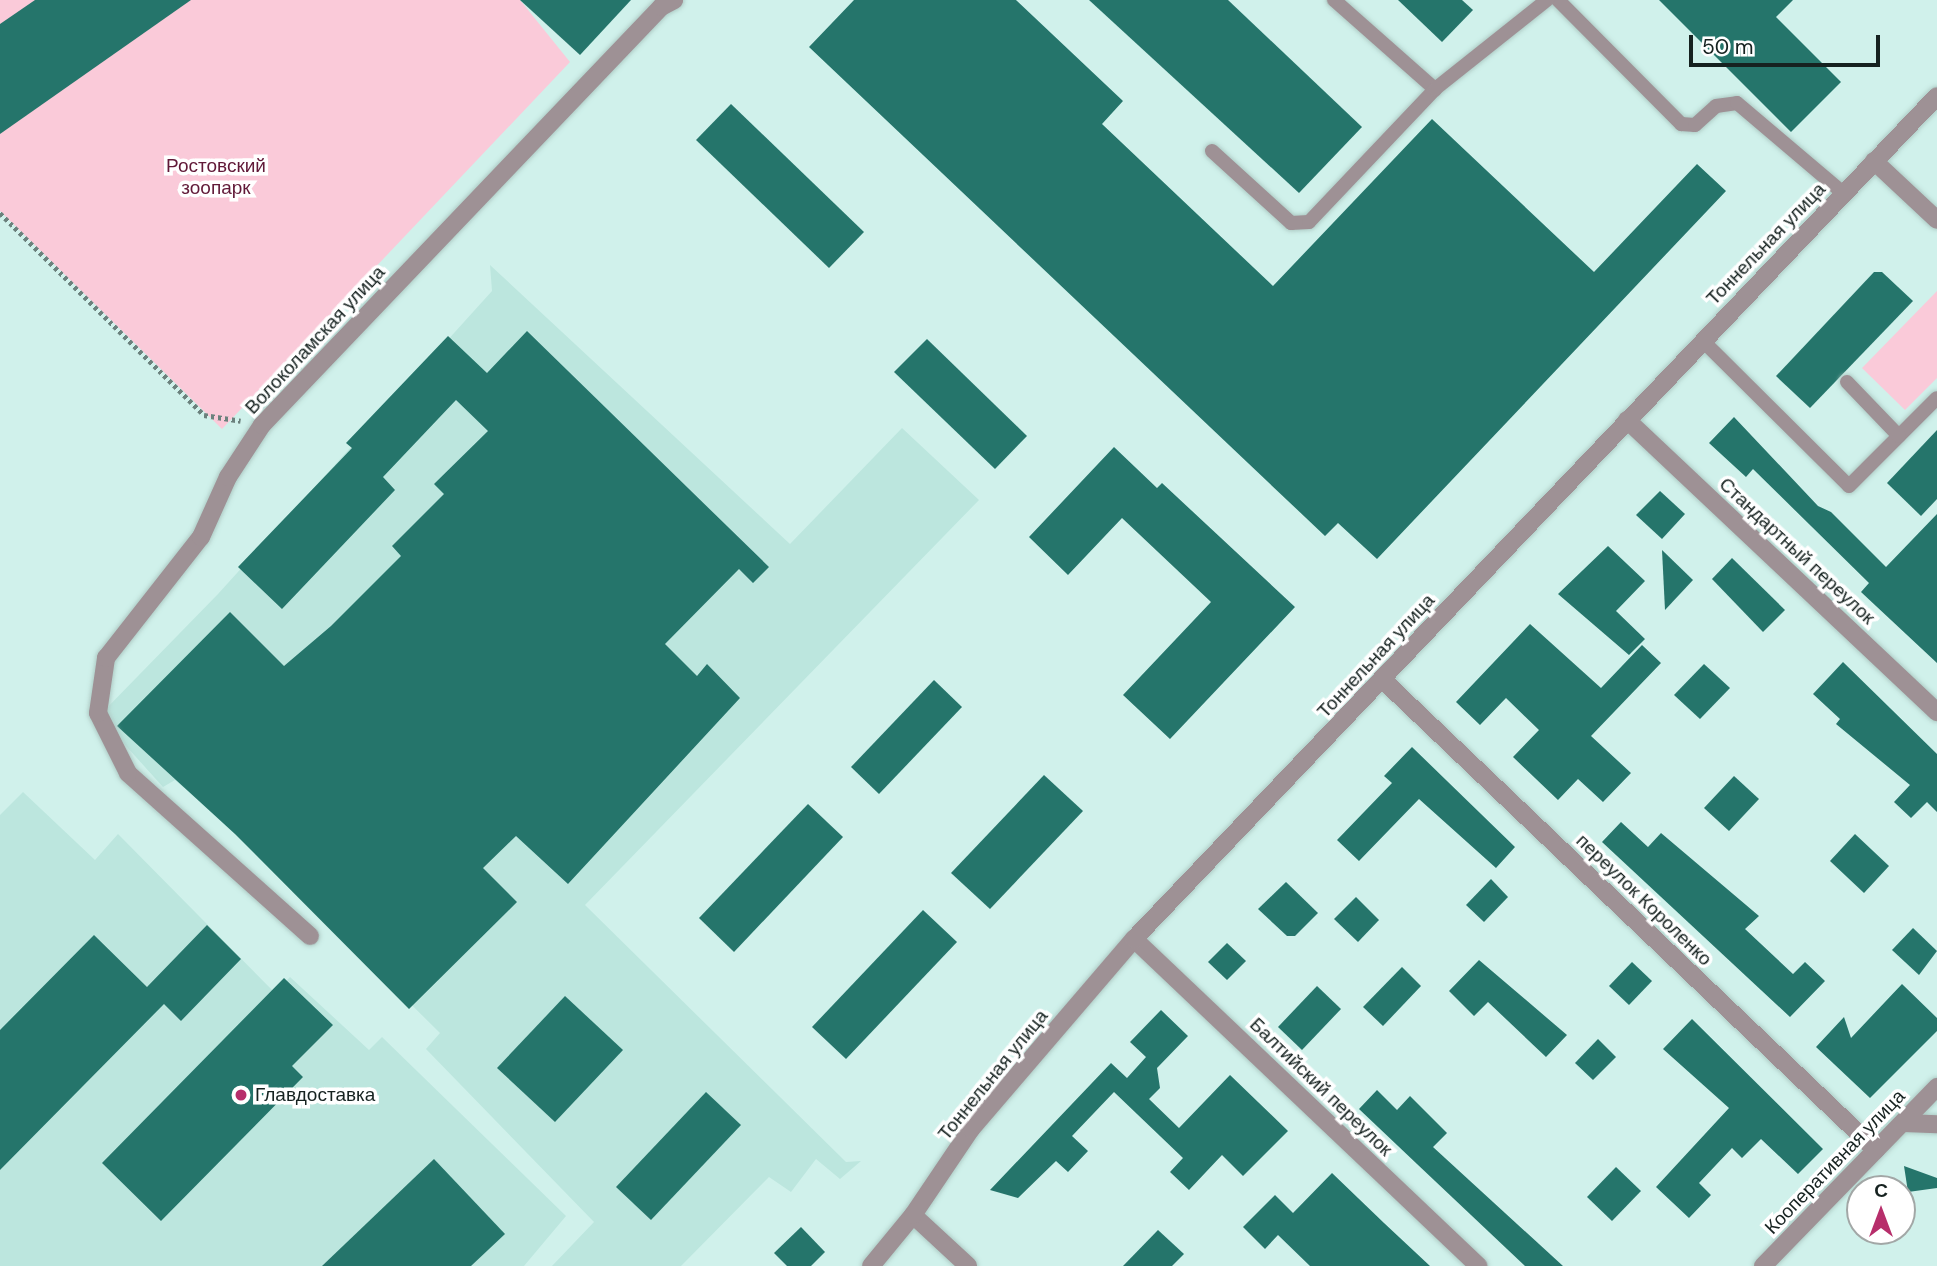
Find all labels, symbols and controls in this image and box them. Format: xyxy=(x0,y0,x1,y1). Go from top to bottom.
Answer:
scale bar xyxy=(1692,21,1883,65)
text: 50 m xyxy=(1702,33,1753,61)
park label: Ростовский зоопарк xyxy=(166,155,266,199)
street label: Тоннельная улица xyxy=(1702,178,1830,310)
street label: Волоколамская улица xyxy=(240,261,390,419)
street label: Стандартный переулок xyxy=(1714,473,1880,629)
street label: Тоннельная улица xyxy=(1313,589,1439,723)
street label: переулок Короленко xyxy=(1571,829,1717,971)
street label: Тоннельная улица xyxy=(933,1005,1053,1145)
street label: Балтийский переулок xyxy=(1245,1013,1397,1161)
place label: Главдоставка xyxy=(255,1084,375,1106)
street label: Кооперативная улица xyxy=(1760,1085,1910,1239)
marker: Главдоставка xyxy=(233,1087,249,1103)
north arrow xyxy=(1846,1175,1916,1245)
text: С xyxy=(1874,1178,1888,1203)

